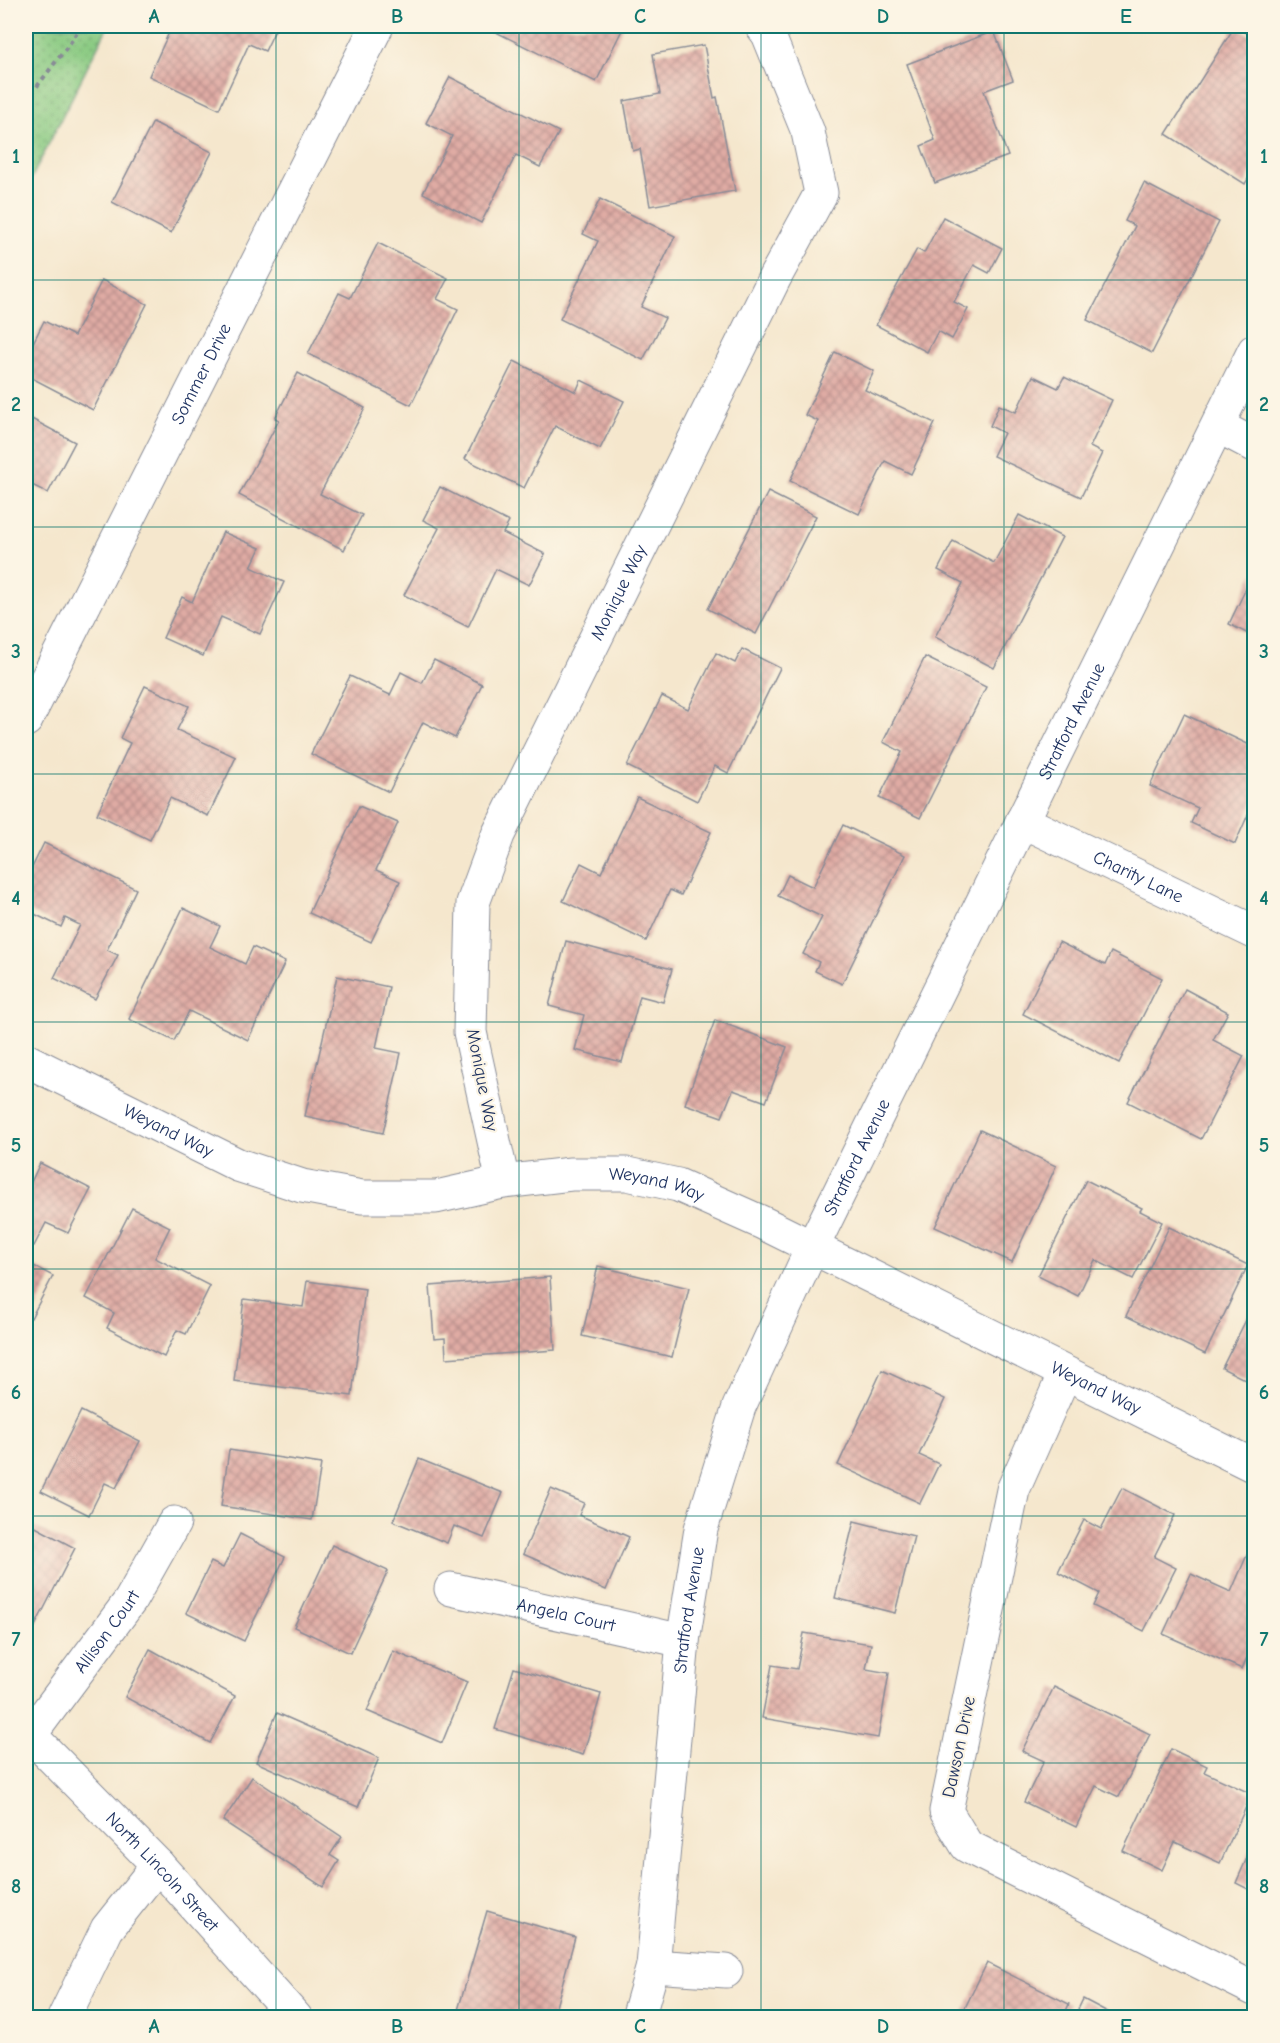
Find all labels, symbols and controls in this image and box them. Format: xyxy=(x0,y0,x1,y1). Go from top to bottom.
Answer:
text: A xyxy=(148,5,160,28)
text: B xyxy=(391,5,403,28)
text: C xyxy=(634,5,646,28)
text: D xyxy=(877,5,889,28)
text: E xyxy=(1120,5,1132,28)
text: 1 xyxy=(12,145,20,168)
text: 1 xyxy=(1260,145,1268,168)
street label: Sommer Drive xyxy=(167,320,235,428)
text: 2 xyxy=(11,393,21,416)
text: 2 xyxy=(1259,393,1269,416)
street label: Monique Way xyxy=(586,540,651,644)
text: 3 xyxy=(11,640,21,663)
text: 3 xyxy=(1259,640,1269,663)
street label: Stratford Avenue xyxy=(1034,659,1109,783)
street label: Charity Lane xyxy=(1090,846,1187,907)
text: 4 xyxy=(11,887,21,910)
text: 4 xyxy=(1259,887,1269,910)
street label: Monique Way xyxy=(462,1027,502,1134)
street label: Stratford Avenue xyxy=(819,1095,894,1219)
street label: Weyand Way xyxy=(120,1099,218,1162)
text: 5 xyxy=(11,1134,21,1157)
text: 5 xyxy=(1259,1134,1269,1157)
street label: Weyand Way xyxy=(609,1163,708,1206)
street label: Weyand Way xyxy=(1048,1357,1145,1419)
text: 6 xyxy=(11,1381,21,1404)
text: 6 xyxy=(1259,1381,1269,1404)
street label: Stratford Avenue xyxy=(670,1545,708,1674)
street label: Allison Court xyxy=(70,1586,145,1677)
street label: Angela Court xyxy=(515,1594,618,1636)
text: 7 xyxy=(12,1628,21,1651)
text: 7 xyxy=(1260,1628,1269,1651)
street label: Dawson Drive xyxy=(938,1694,980,1800)
street label: North Lincoln Street xyxy=(101,1808,224,1936)
text: 8 xyxy=(11,1875,21,1898)
text: 8 xyxy=(1259,1875,1269,1898)
text: A xyxy=(148,2015,160,2038)
text: B xyxy=(391,2015,403,2038)
text: C xyxy=(634,2015,646,2038)
text: D xyxy=(877,2015,889,2038)
text: E xyxy=(1120,2015,1132,2038)

